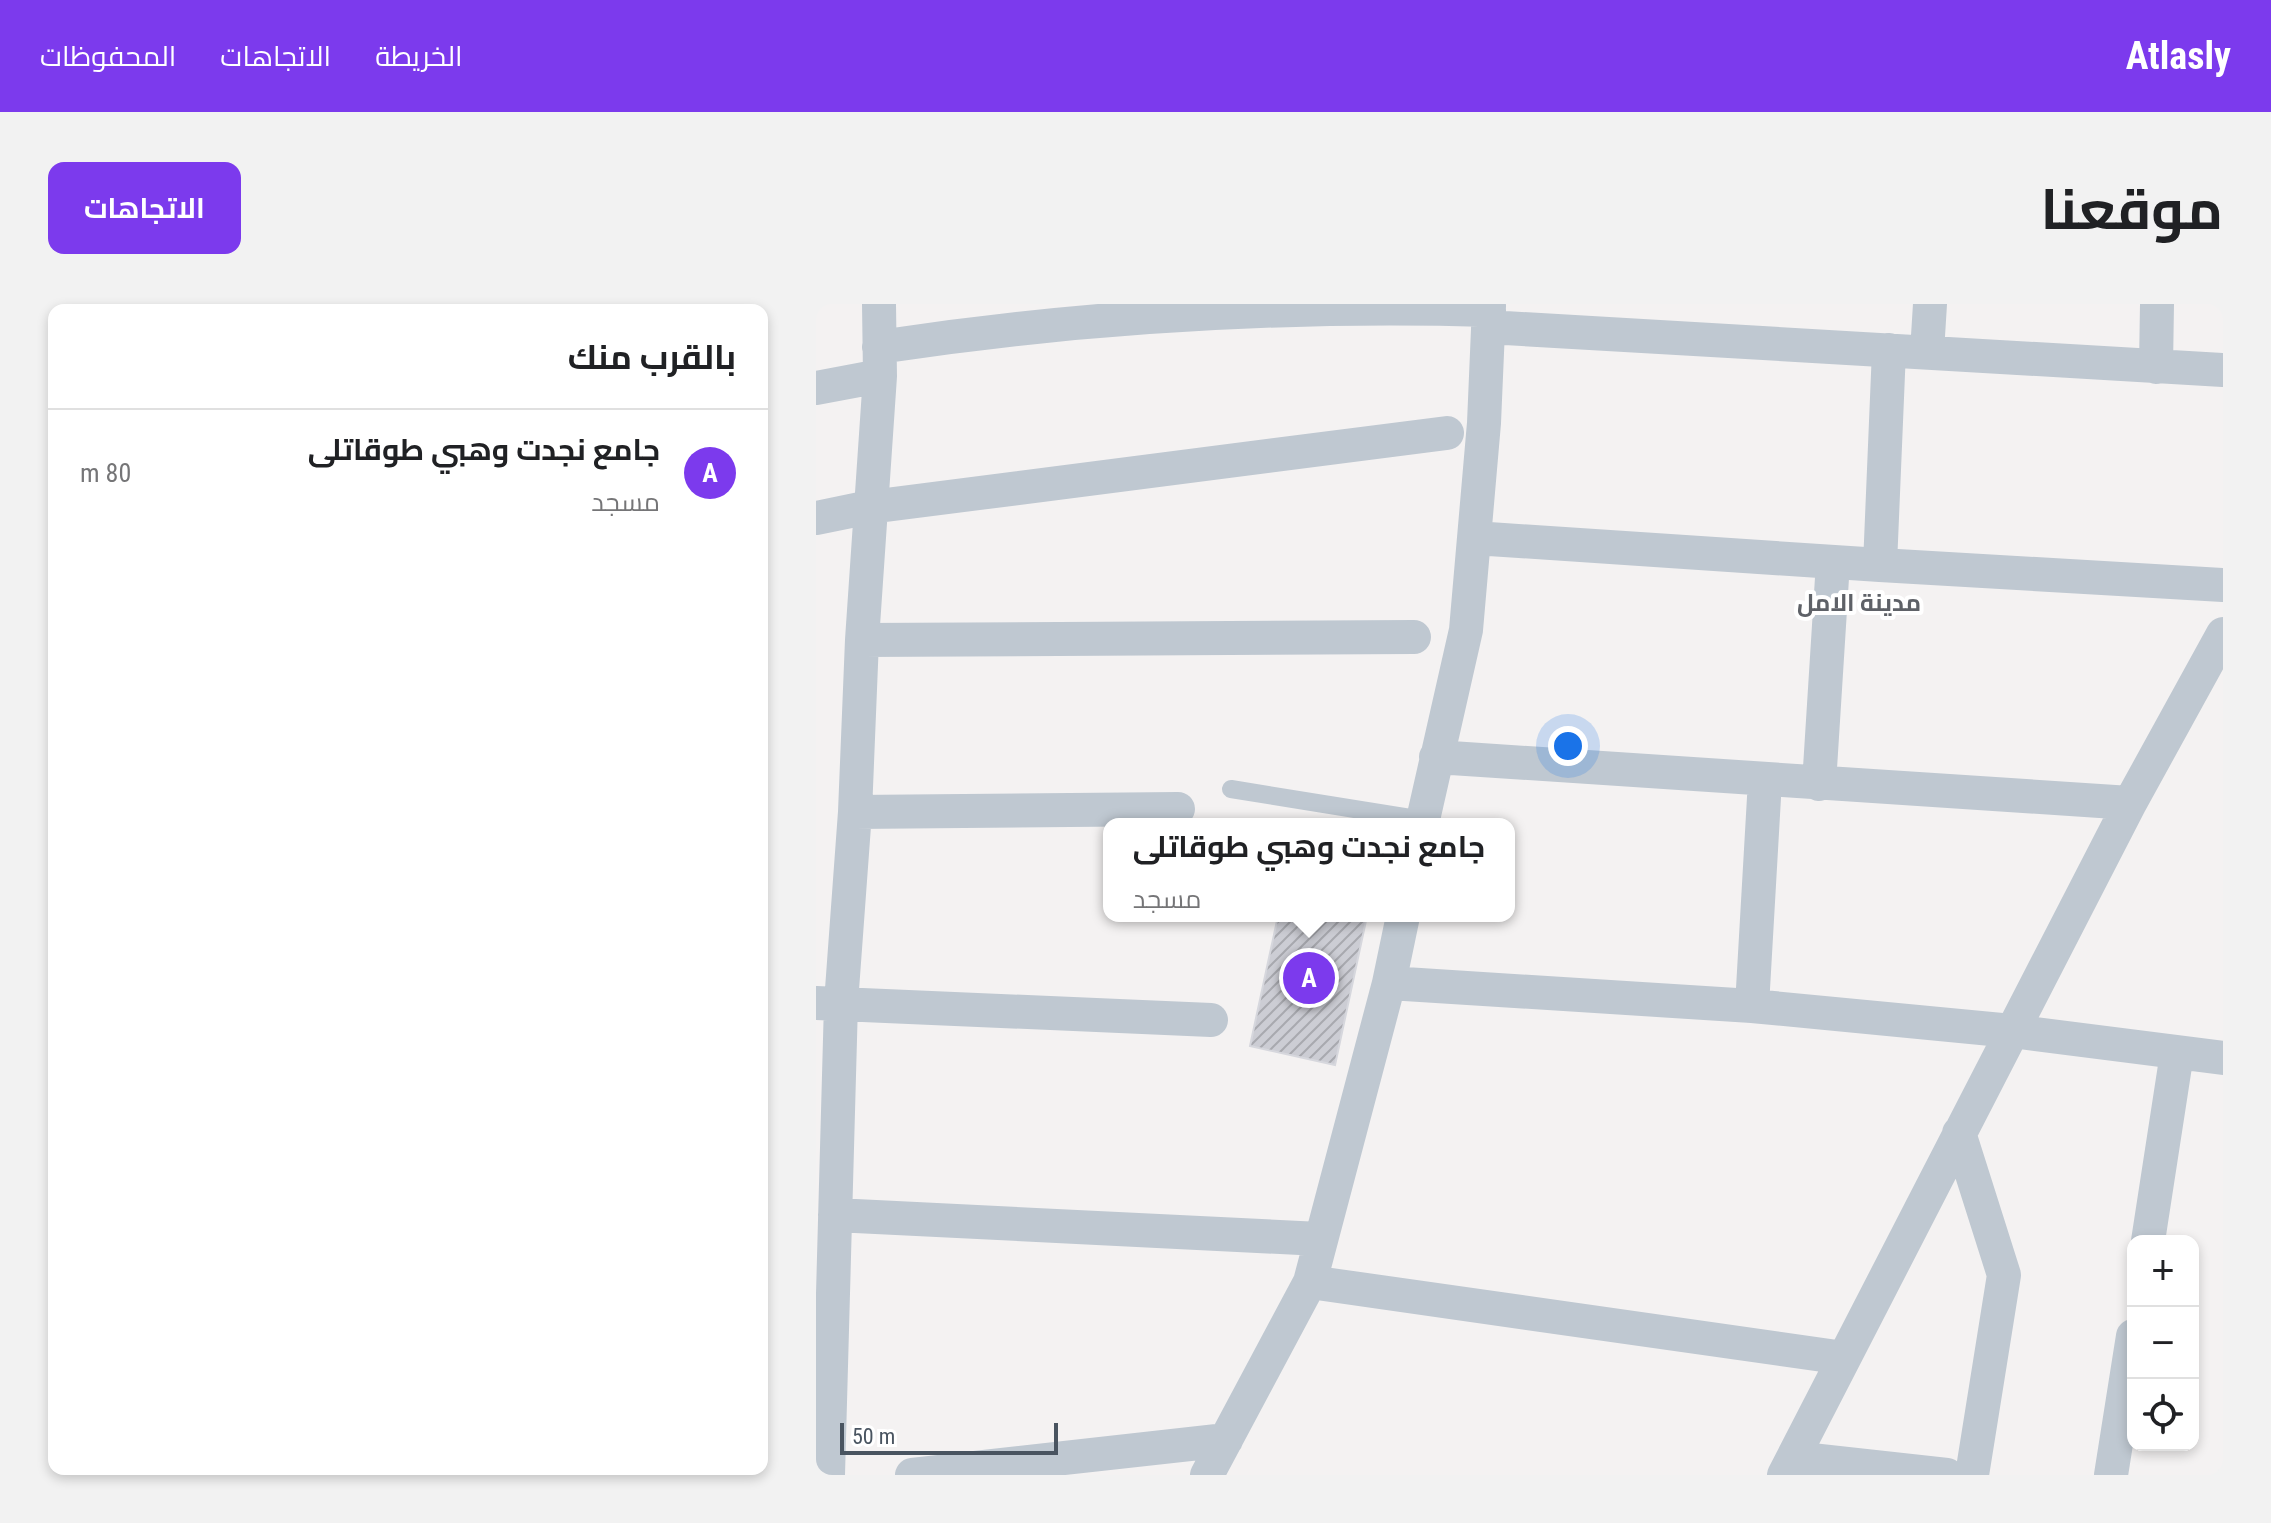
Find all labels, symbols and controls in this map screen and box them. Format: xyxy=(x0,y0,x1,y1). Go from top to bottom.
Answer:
text: Atlasly xyxy=(2126,34,2231,78)
text: المحفوظات xyxy=(40,40,176,73)
text: الاتجاهات xyxy=(220,40,331,73)
text: الخريطة xyxy=(375,40,463,73)
button: الاتجاهات xyxy=(48,162,241,254)
text: موقعنا xyxy=(2040,177,2223,243)
text: بالقرب منك xyxy=(568,337,736,377)
text: جامع نجدت وهبي طوقاتلى xyxy=(308,432,660,467)
text: 80 m xyxy=(80,458,131,488)
text: A xyxy=(702,458,718,488)
text: مسجد xyxy=(591,487,660,517)
district label: مدينة الامل xyxy=(1797,589,1921,617)
your location xyxy=(1548,726,1588,766)
popup xyxy=(1103,818,1515,922)
text: جامع نجدت وهبي طوقاتلى xyxy=(1133,829,1485,864)
text: مسجد xyxy=(1133,884,1201,914)
pin: A xyxy=(1283,948,1335,1008)
map controls xyxy=(2127,1235,2199,1451)
button: + xyxy=(2127,1235,2199,1307)
button: − xyxy=(2127,1307,2199,1379)
button: locate xyxy=(2127,1379,2199,1451)
scale bar xyxy=(840,1419,1058,1455)
text: 50 m xyxy=(852,1424,895,1449)

